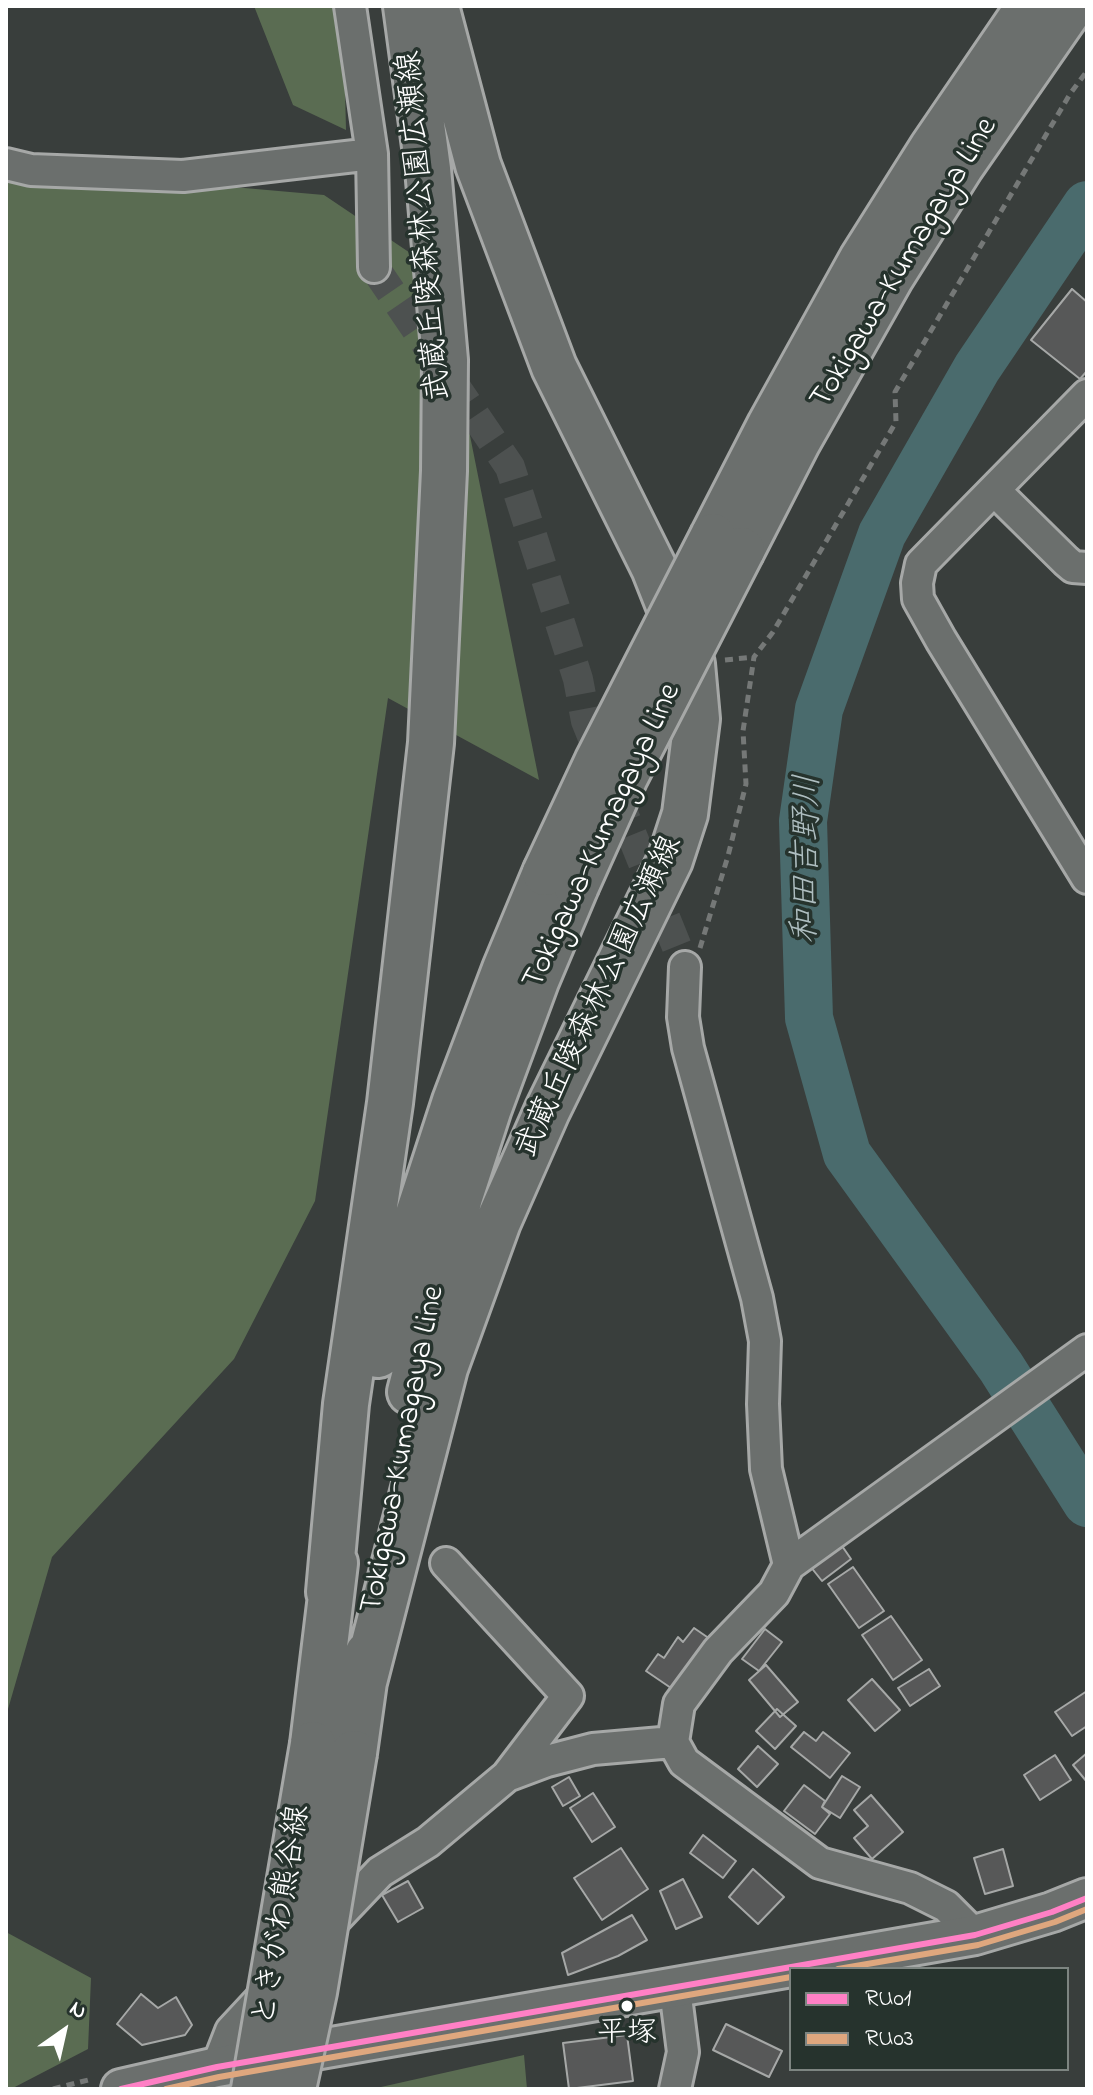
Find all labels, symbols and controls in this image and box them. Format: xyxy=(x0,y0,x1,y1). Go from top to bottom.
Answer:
street label: 武蔵丘陵森林公園広瀬線 xyxy=(393,49,461,403)
street label: Tokigawa-Kumagaya Line xyxy=(804,111,1008,417)
street label: Tokigawa-Kumagaya Line xyxy=(516,678,692,996)
water label: 和田吉野川 xyxy=(788,774,832,944)
street label: 武蔵丘陵森林公園広瀬線 xyxy=(509,830,693,1166)
street label: Tokigawa-Kumagaya Line xyxy=(354,1283,456,1617)
street label: ときがわ熊谷線 xyxy=(248,1802,320,2030)
legend xyxy=(789,1967,1069,2071)
text: RU01 xyxy=(865,1982,911,2017)
north arrow xyxy=(24,1991,104,2071)
text: N xyxy=(62,1994,93,2029)
marker: 平塚 xyxy=(619,1998,635,2014)
place label: 平塚 xyxy=(597,2018,657,2054)
text: RU03 xyxy=(865,2022,914,2057)

